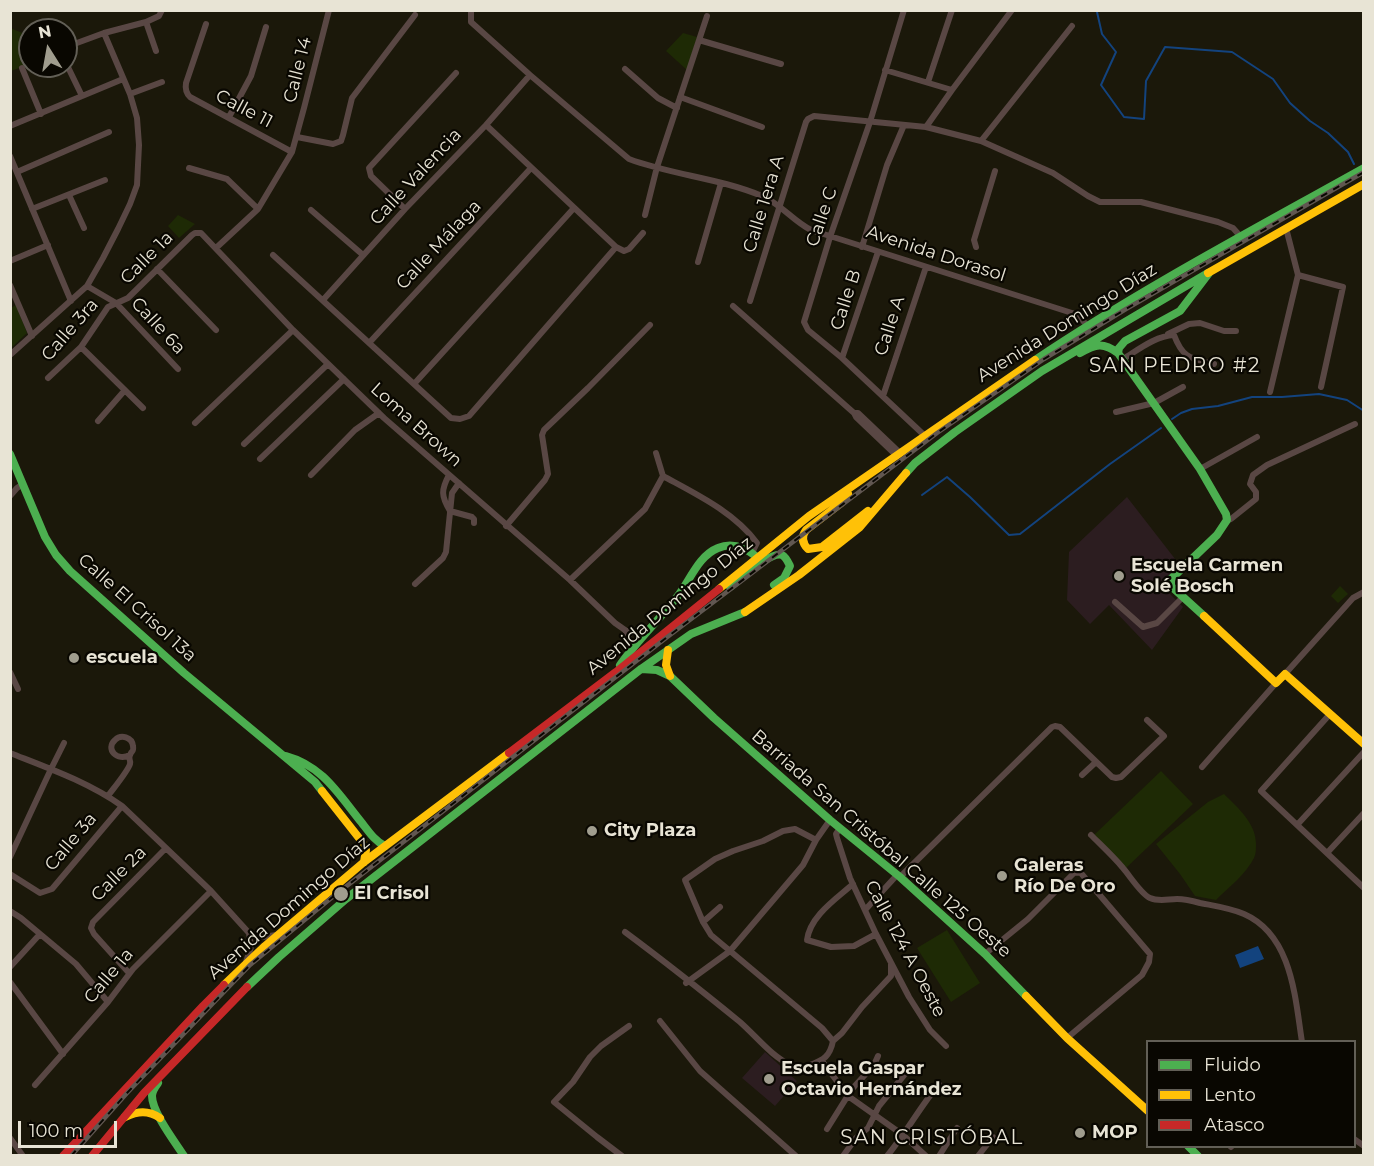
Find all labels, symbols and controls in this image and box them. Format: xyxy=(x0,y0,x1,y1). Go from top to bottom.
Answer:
north arrow xyxy=(18,18,78,78)
text: N xyxy=(37,21,53,42)
street label: Calle 14 xyxy=(279,35,317,105)
street label: Calle 11 xyxy=(212,85,276,133)
street label: Calle Valencia xyxy=(366,124,466,230)
street label: Calle 1era A xyxy=(739,153,789,255)
street label: Calle C xyxy=(802,185,842,249)
street label: Calle Málaga xyxy=(392,196,486,294)
street label: Avenida Dorasol xyxy=(863,221,1009,287)
street label: Calle 1a xyxy=(116,227,178,289)
street label: Avenida Domingo Díaz xyxy=(973,259,1161,387)
street label: Calle B xyxy=(826,267,866,333)
street label: Calle 6a xyxy=(126,293,190,359)
street label: Calle A xyxy=(870,293,910,359)
street label: Calle 3ra xyxy=(37,294,103,366)
district label: SAN PEDRO #2 xyxy=(1089,354,1261,378)
street label: Loma Brown xyxy=(366,378,466,472)
street label: Avenida Domingo Díaz xyxy=(583,532,757,680)
street label: Calle El Crisol 13a xyxy=(73,549,201,667)
place label: Escuela Carmen Solé Bosch xyxy=(1131,555,1283,598)
marker: Escuela Carmen Solé Bosch xyxy=(1112,569,1126,583)
place label: escuela xyxy=(86,647,158,669)
marker: escuela xyxy=(67,651,81,665)
street label: Barriada San Cristóbal Calle 125 Oeste xyxy=(747,725,1015,963)
street label: Calle 3a xyxy=(40,809,102,875)
place label: City Plaza xyxy=(604,820,696,842)
marker: City Plaza xyxy=(585,824,599,838)
street label: Avenida Domingo Díaz xyxy=(204,832,374,984)
street label: Calle 2a xyxy=(87,842,151,906)
place label: Galeras Río De Oro xyxy=(1014,855,1115,898)
marker: Galeras Río De Oro xyxy=(995,869,1009,883)
street label: Calle 124 A Oeste xyxy=(860,877,950,1021)
place label: El Crisol xyxy=(354,883,429,905)
marker: El Crisol xyxy=(332,885,350,903)
street label: Calle 1a xyxy=(80,944,138,1008)
legend xyxy=(1146,1040,1356,1148)
text: Fluido xyxy=(1204,1054,1261,1076)
place label: Escuela Gaspar Octavio Hernández xyxy=(781,1058,962,1100)
marker: Escuela Gaspar Octavio Hernández xyxy=(762,1072,776,1086)
text: Lento xyxy=(1204,1084,1256,1106)
scale bar xyxy=(21,1109,120,1147)
text: Atasco xyxy=(1204,1114,1264,1136)
text: 100 m xyxy=(29,1120,83,1142)
place label: MOP xyxy=(1092,1122,1138,1144)
district label: SAN CRISTÓBAL xyxy=(840,1126,1024,1150)
marker: MOP xyxy=(1073,1126,1087,1140)

